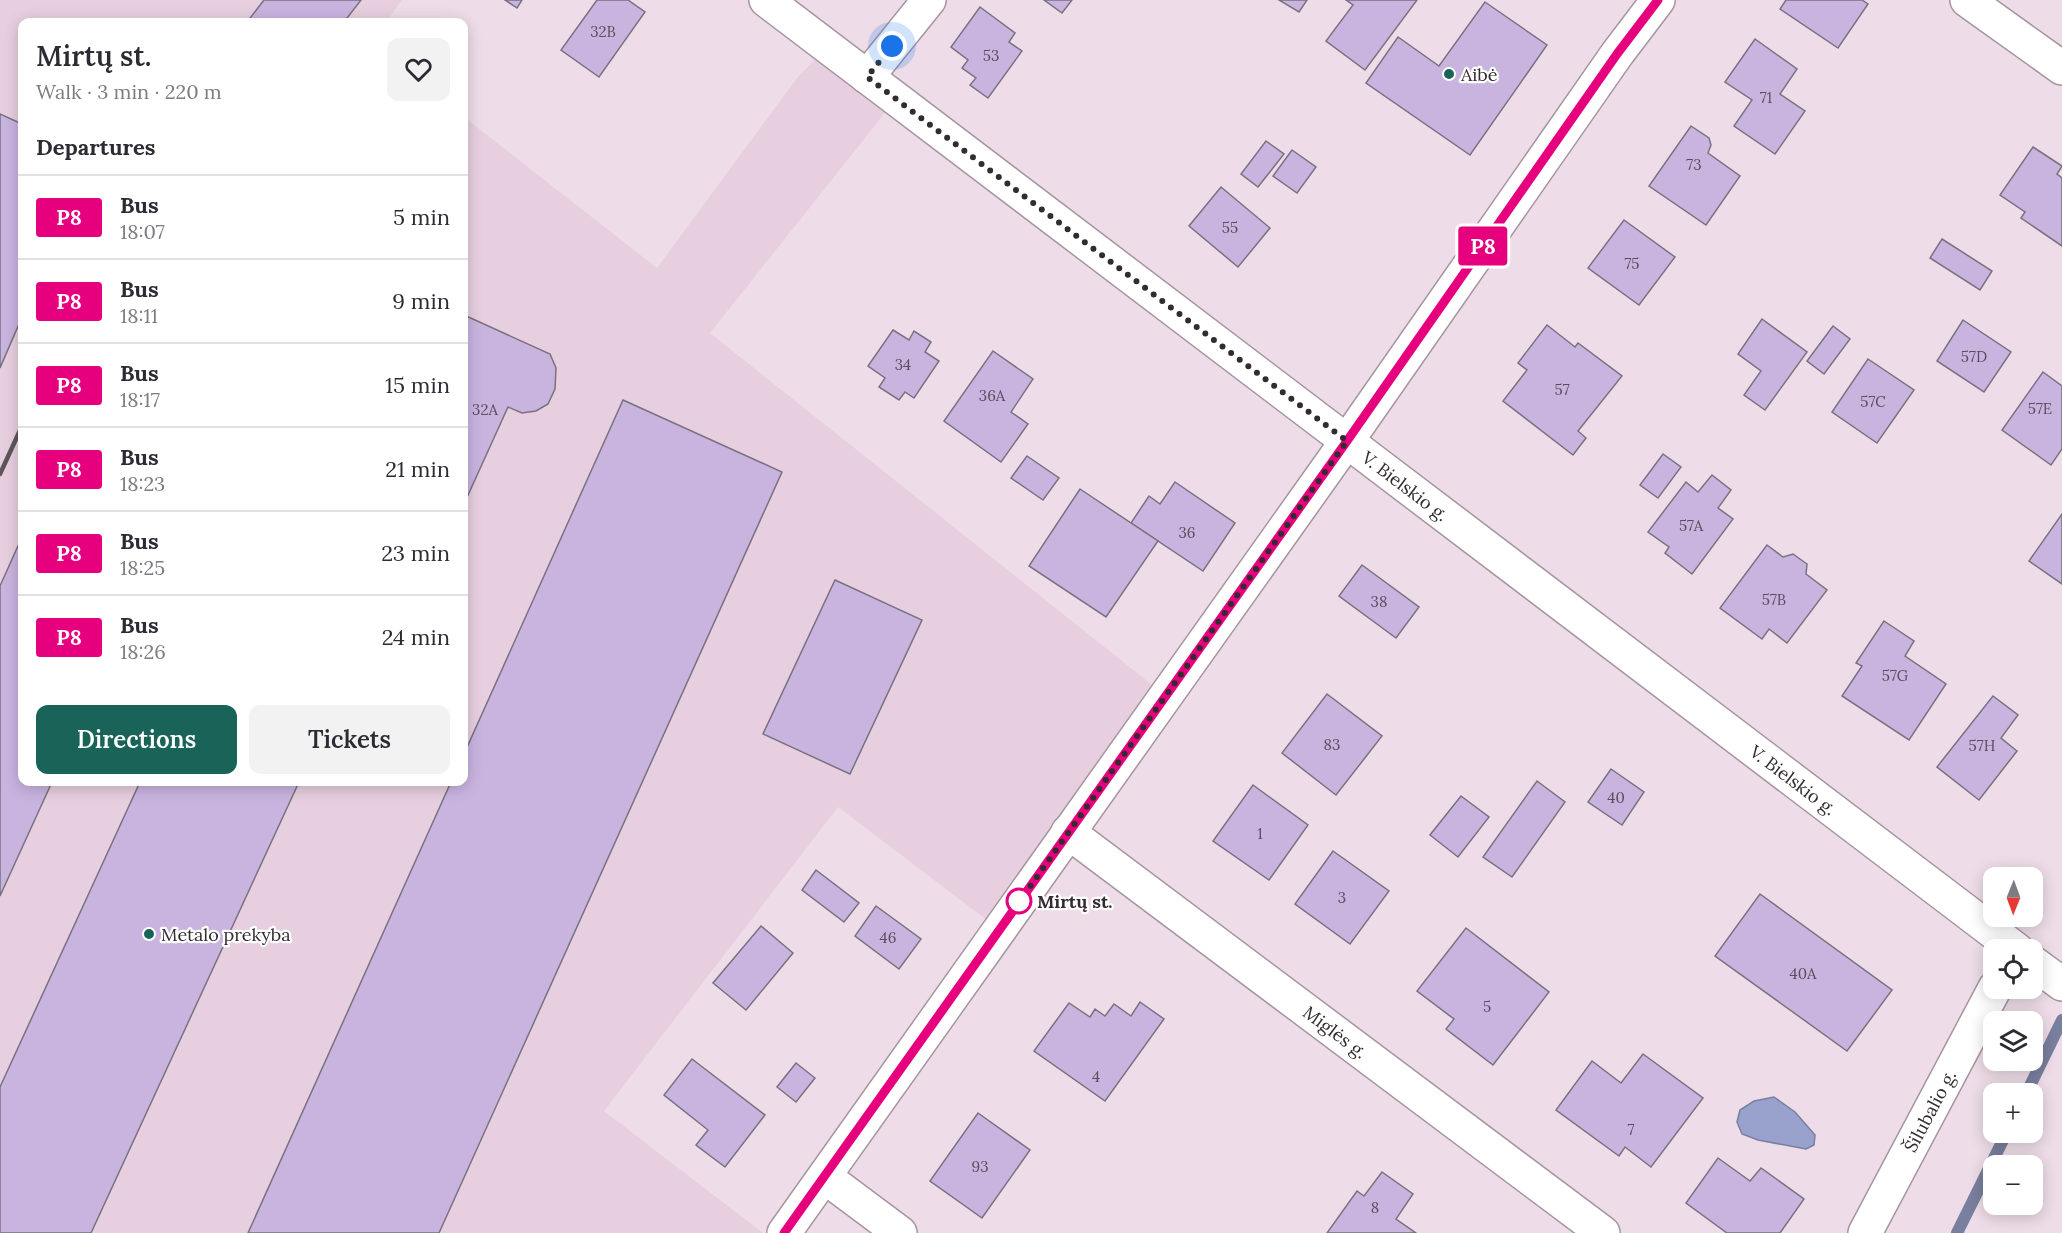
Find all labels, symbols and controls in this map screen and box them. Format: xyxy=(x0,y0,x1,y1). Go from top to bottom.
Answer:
house number: 32B xyxy=(590,22,616,41)
your location xyxy=(877,31,907,61)
text: Mirtų st. xyxy=(36,38,151,74)
button: heart xyxy=(387,38,450,101)
house number: 53 xyxy=(983,46,999,65)
place label: Aibė xyxy=(1460,63,1498,86)
marker: Aibė xyxy=(1442,67,1456,81)
text: Walk · 3 min · 220 m xyxy=(36,79,222,104)
house number: 71 xyxy=(1760,88,1772,107)
text: Departures xyxy=(36,133,155,161)
house number: 73 xyxy=(1686,155,1702,174)
text: Bus xyxy=(120,191,159,219)
text: 5 min xyxy=(393,203,450,231)
text: P8 xyxy=(56,204,82,231)
house number: 55 xyxy=(1222,218,1238,237)
text: 18:07 xyxy=(120,219,165,244)
line badge: P8 xyxy=(1456,226,1510,266)
text: P8 xyxy=(1470,233,1496,260)
house number: 75 xyxy=(1624,254,1640,273)
text: Bus xyxy=(120,275,159,303)
text: 9 min xyxy=(392,287,450,315)
text: P8 xyxy=(56,288,82,315)
text: 18:11 xyxy=(120,303,158,328)
house number: 57D xyxy=(1961,347,1987,366)
house number: 34 xyxy=(895,355,911,374)
text: Bus xyxy=(120,359,159,387)
text: 15 min xyxy=(385,371,450,399)
text: P8 xyxy=(56,372,82,399)
house number: 57 xyxy=(1554,380,1570,399)
house number: 36A xyxy=(979,386,1006,405)
text: 18:17 xyxy=(120,387,160,412)
house number: 57C xyxy=(1860,392,1886,411)
house number: 57E xyxy=(2028,399,2052,418)
house number: 32A xyxy=(472,400,499,419)
text: Bus xyxy=(120,443,159,471)
street label: V. Bielskio g. xyxy=(1356,445,1453,526)
text: 21 min xyxy=(385,455,450,483)
text: P8 xyxy=(56,456,82,483)
text: 18:23 xyxy=(120,471,165,496)
house number: 57A xyxy=(1679,516,1704,535)
house number: 36 xyxy=(1178,523,1196,542)
text: Bus xyxy=(120,527,159,555)
text: 23 min xyxy=(381,539,450,567)
text: P8 xyxy=(56,540,82,567)
text: 18:25 xyxy=(120,555,165,580)
house number: 57B xyxy=(1762,590,1786,609)
house number: 38 xyxy=(1371,592,1387,611)
text: Bus xyxy=(120,611,159,639)
text: 24 min xyxy=(382,623,450,651)
text: P8 xyxy=(56,624,82,651)
text: 18:26 xyxy=(120,639,166,664)
house number: 57G xyxy=(1882,666,1909,685)
button: Directions xyxy=(36,705,237,774)
button: Tickets xyxy=(249,705,450,774)
house number: 83 xyxy=(1324,735,1340,754)
house number: 57H xyxy=(1969,736,1995,755)
street label: V. Bielskio g. xyxy=(1744,739,1841,820)
house number: 40 xyxy=(1607,788,1625,807)
house number: 1 xyxy=(1257,824,1263,843)
north arrow xyxy=(1983,867,2043,927)
map controls xyxy=(1983,867,2043,1215)
marker: Mirtų st. xyxy=(1006,888,1032,914)
house number: 3 xyxy=(1338,888,1346,907)
place label: Mirtų st. xyxy=(1037,890,1113,913)
place label: Metalo prekyba xyxy=(161,923,290,946)
marker: Metalo prekyba xyxy=(142,927,156,941)
house number: 46 xyxy=(880,928,896,947)
button: locate xyxy=(1983,939,2043,999)
house number: 40A xyxy=(1790,964,1817,983)
house number: 5 xyxy=(1483,997,1491,1016)
street label: Miglės g. xyxy=(1298,1001,1372,1063)
button: layers xyxy=(1983,1011,2043,1071)
street label: Šilubalio g. xyxy=(1899,1066,1961,1156)
house number: 4 xyxy=(1092,1067,1100,1086)
button: + xyxy=(1983,1083,2043,1143)
house number: 7 xyxy=(1628,1120,1635,1139)
button: − xyxy=(1983,1155,2043,1215)
house number: 93 xyxy=(971,1157,989,1176)
house number: 8 xyxy=(1371,1198,1379,1217)

